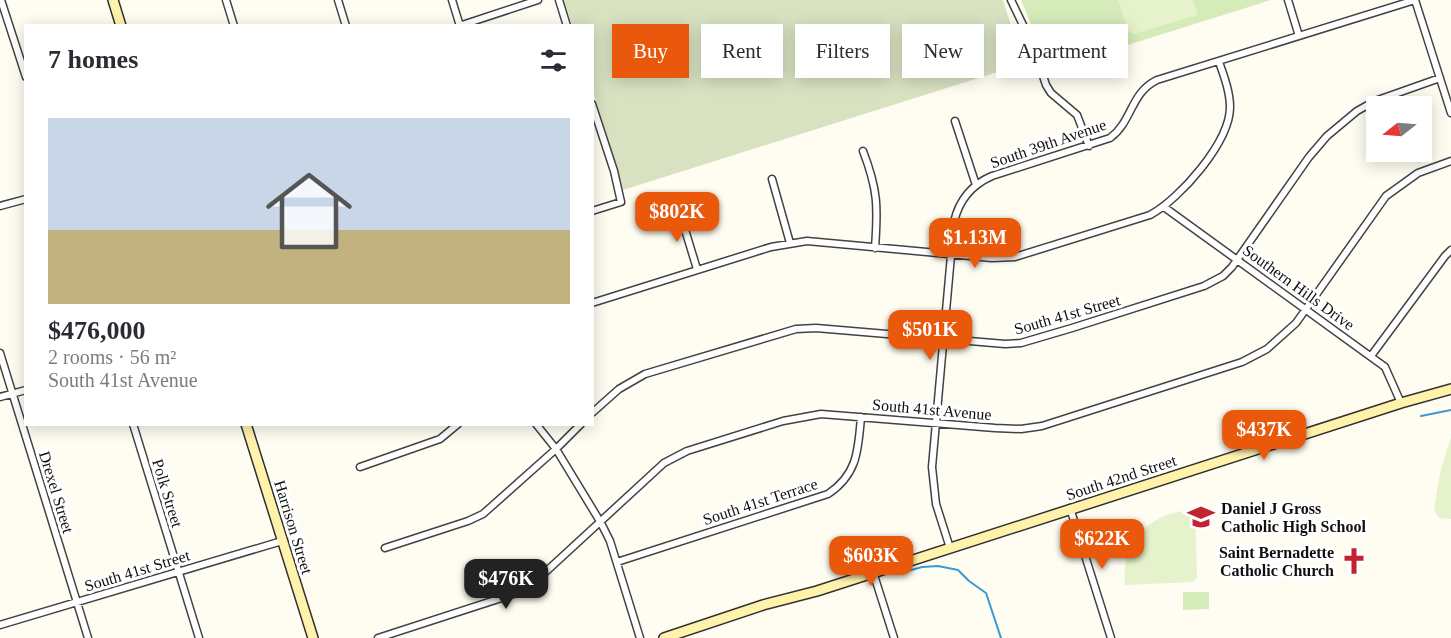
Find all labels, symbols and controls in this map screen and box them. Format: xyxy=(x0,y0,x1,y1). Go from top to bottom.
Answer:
chip: Buy xyxy=(612,24,689,78)
chip: Rent xyxy=(701,24,783,78)
chip: Filters xyxy=(795,24,890,78)
chip: New xyxy=(902,24,984,78)
chip: Apartment xyxy=(996,24,1128,78)
icon: filters xyxy=(537,44,570,77)
text: 7 homes xyxy=(48,45,138,74)
north arrow xyxy=(1366,96,1432,162)
map controls xyxy=(1366,96,1432,162)
street label: South 39th Avenue xyxy=(988,116,1108,171)
icon: home xyxy=(255,157,363,265)
pin: $802K xyxy=(635,192,719,243)
text: $802K xyxy=(649,200,705,222)
pin: $1.13M xyxy=(926,218,1024,269)
text: $1.13M xyxy=(943,226,1007,248)
street label: Southern Hills Drive xyxy=(1240,241,1358,333)
street label: South 41st Street xyxy=(1012,291,1123,338)
pin: $501K xyxy=(888,310,972,361)
text: $476,000 xyxy=(48,316,146,345)
text: $501K xyxy=(902,318,958,340)
text: 2 rooms · 56 m² xyxy=(48,346,176,368)
text: South 41st Avenue xyxy=(48,369,198,391)
street label: South 41st Avenue xyxy=(872,396,992,423)
pin: $437K xyxy=(1222,410,1306,461)
text: $437K xyxy=(1236,418,1292,440)
street label: Drexel Street xyxy=(36,449,77,536)
street label: South 42nd Street xyxy=(1064,452,1179,503)
street label: Polk Street xyxy=(149,457,186,530)
street label: South 41st Terrace xyxy=(701,475,820,528)
street label: Harrison Street xyxy=(271,478,316,577)
place label: Daniel J Gross Catholic High School xyxy=(1221,500,1366,536)
school or university icon: Daniel J Gross Catholic High School xyxy=(1186,502,1216,532)
pin: $622K xyxy=(1060,519,1144,570)
text: $622K xyxy=(1074,527,1130,549)
pin: $603K xyxy=(829,536,913,587)
text: $603K xyxy=(843,544,899,566)
place label: Saint Bernadette Catholic Church xyxy=(1219,544,1334,579)
street label: South 41st Street xyxy=(82,546,192,595)
church icon: Saint Bernadette Catholic Church xyxy=(1339,546,1369,576)
pin: $476K xyxy=(464,559,548,610)
text: $476K xyxy=(478,567,534,589)

